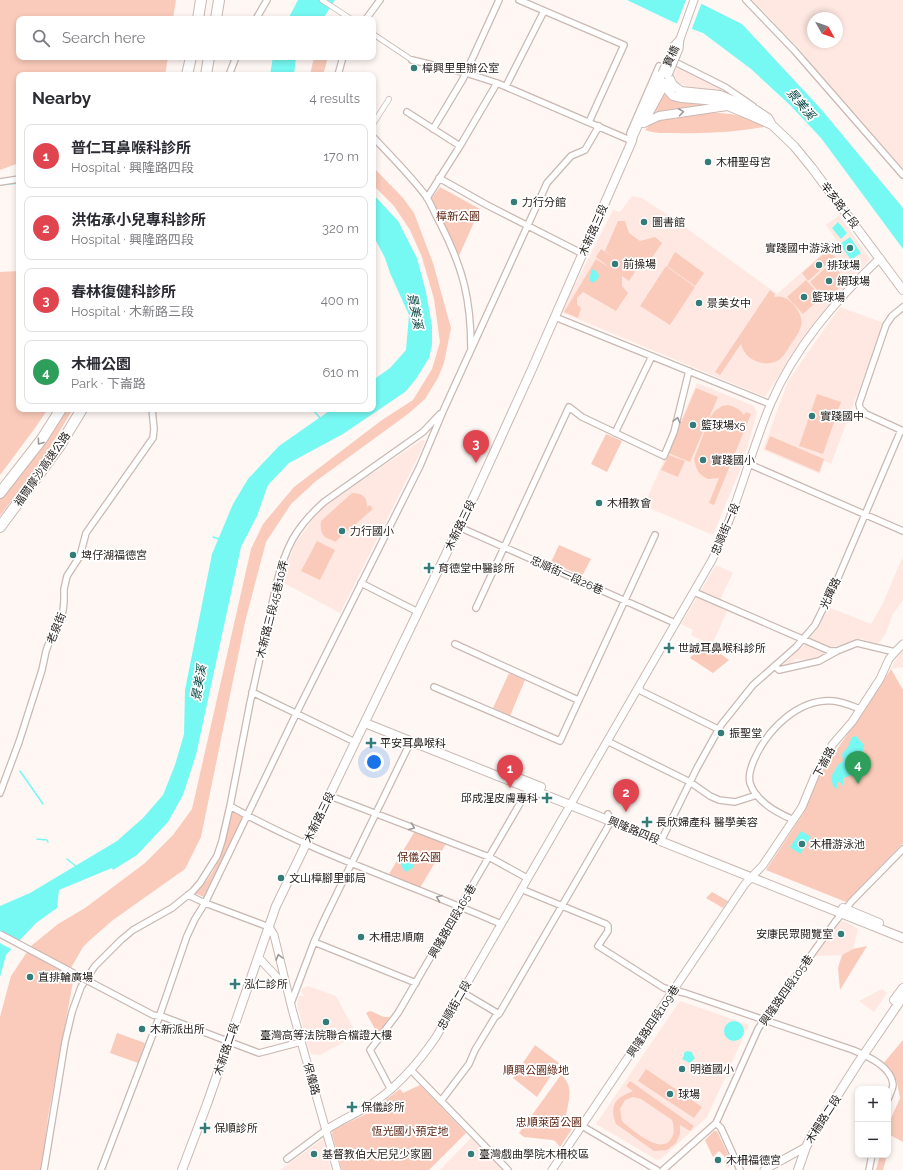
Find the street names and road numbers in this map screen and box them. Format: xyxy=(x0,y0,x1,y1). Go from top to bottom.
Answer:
street label: 寶橋 xyxy=(661,43,682,69)
street label: 辛亥路七段 xyxy=(818,179,861,231)
street label: 木新路三段 xyxy=(576,202,611,258)
street label: 福爾摩沙高速公路 xyxy=(12,430,73,509)
street label: 木新路三段 xyxy=(443,498,478,553)
street label: 忠順街一段 xyxy=(709,501,742,557)
street label: 忠順街一段26巷 xyxy=(528,554,605,597)
street label: 木新路三段45巷10弄 xyxy=(254,559,291,659)
street label: 光輝路 xyxy=(818,576,843,611)
street label: 老泉街 xyxy=(44,610,69,646)
street label: 下崙路 xyxy=(811,745,838,780)
street label: 木新路三段 xyxy=(302,790,337,845)
street label: 興隆路四段 xyxy=(606,814,662,847)
street label: 興隆路四段165巷 xyxy=(426,882,479,961)
street label: 興隆路四段105巷 xyxy=(757,952,816,1028)
street label: 忠順街二段 xyxy=(435,978,474,1032)
street label: 興隆路四段109巷 xyxy=(625,983,682,1060)
street label: 木新路二段 xyxy=(211,1021,242,1077)
street label: 保儀路 xyxy=(301,1062,322,1097)
street label: 木柵路二段 xyxy=(803,1093,844,1146)

